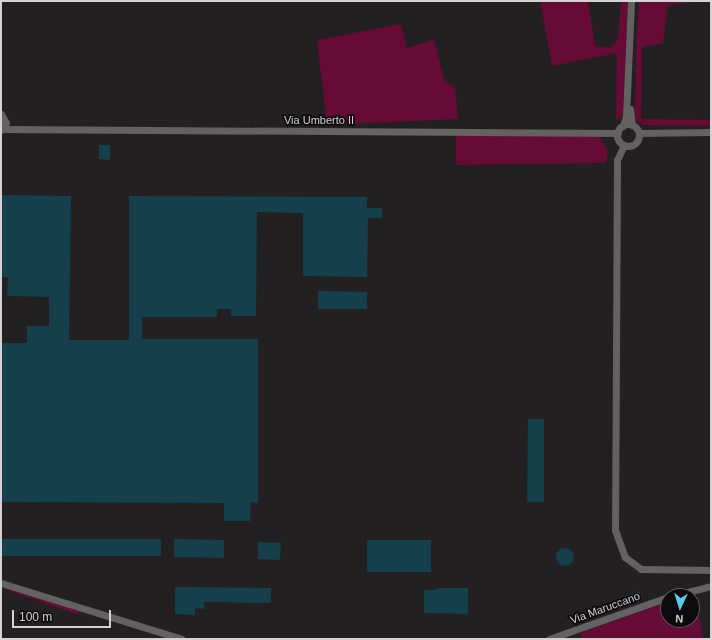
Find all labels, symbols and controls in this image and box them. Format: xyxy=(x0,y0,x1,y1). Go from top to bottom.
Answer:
street label: Via Umberto II xyxy=(284,113,354,127)
north arrow xyxy=(660,588,700,628)
street label: Via Maruccano xyxy=(568,589,642,627)
scale bar xyxy=(14,602,113,628)
text: 100 m xyxy=(19,610,52,624)
text: N xyxy=(675,613,684,625)

